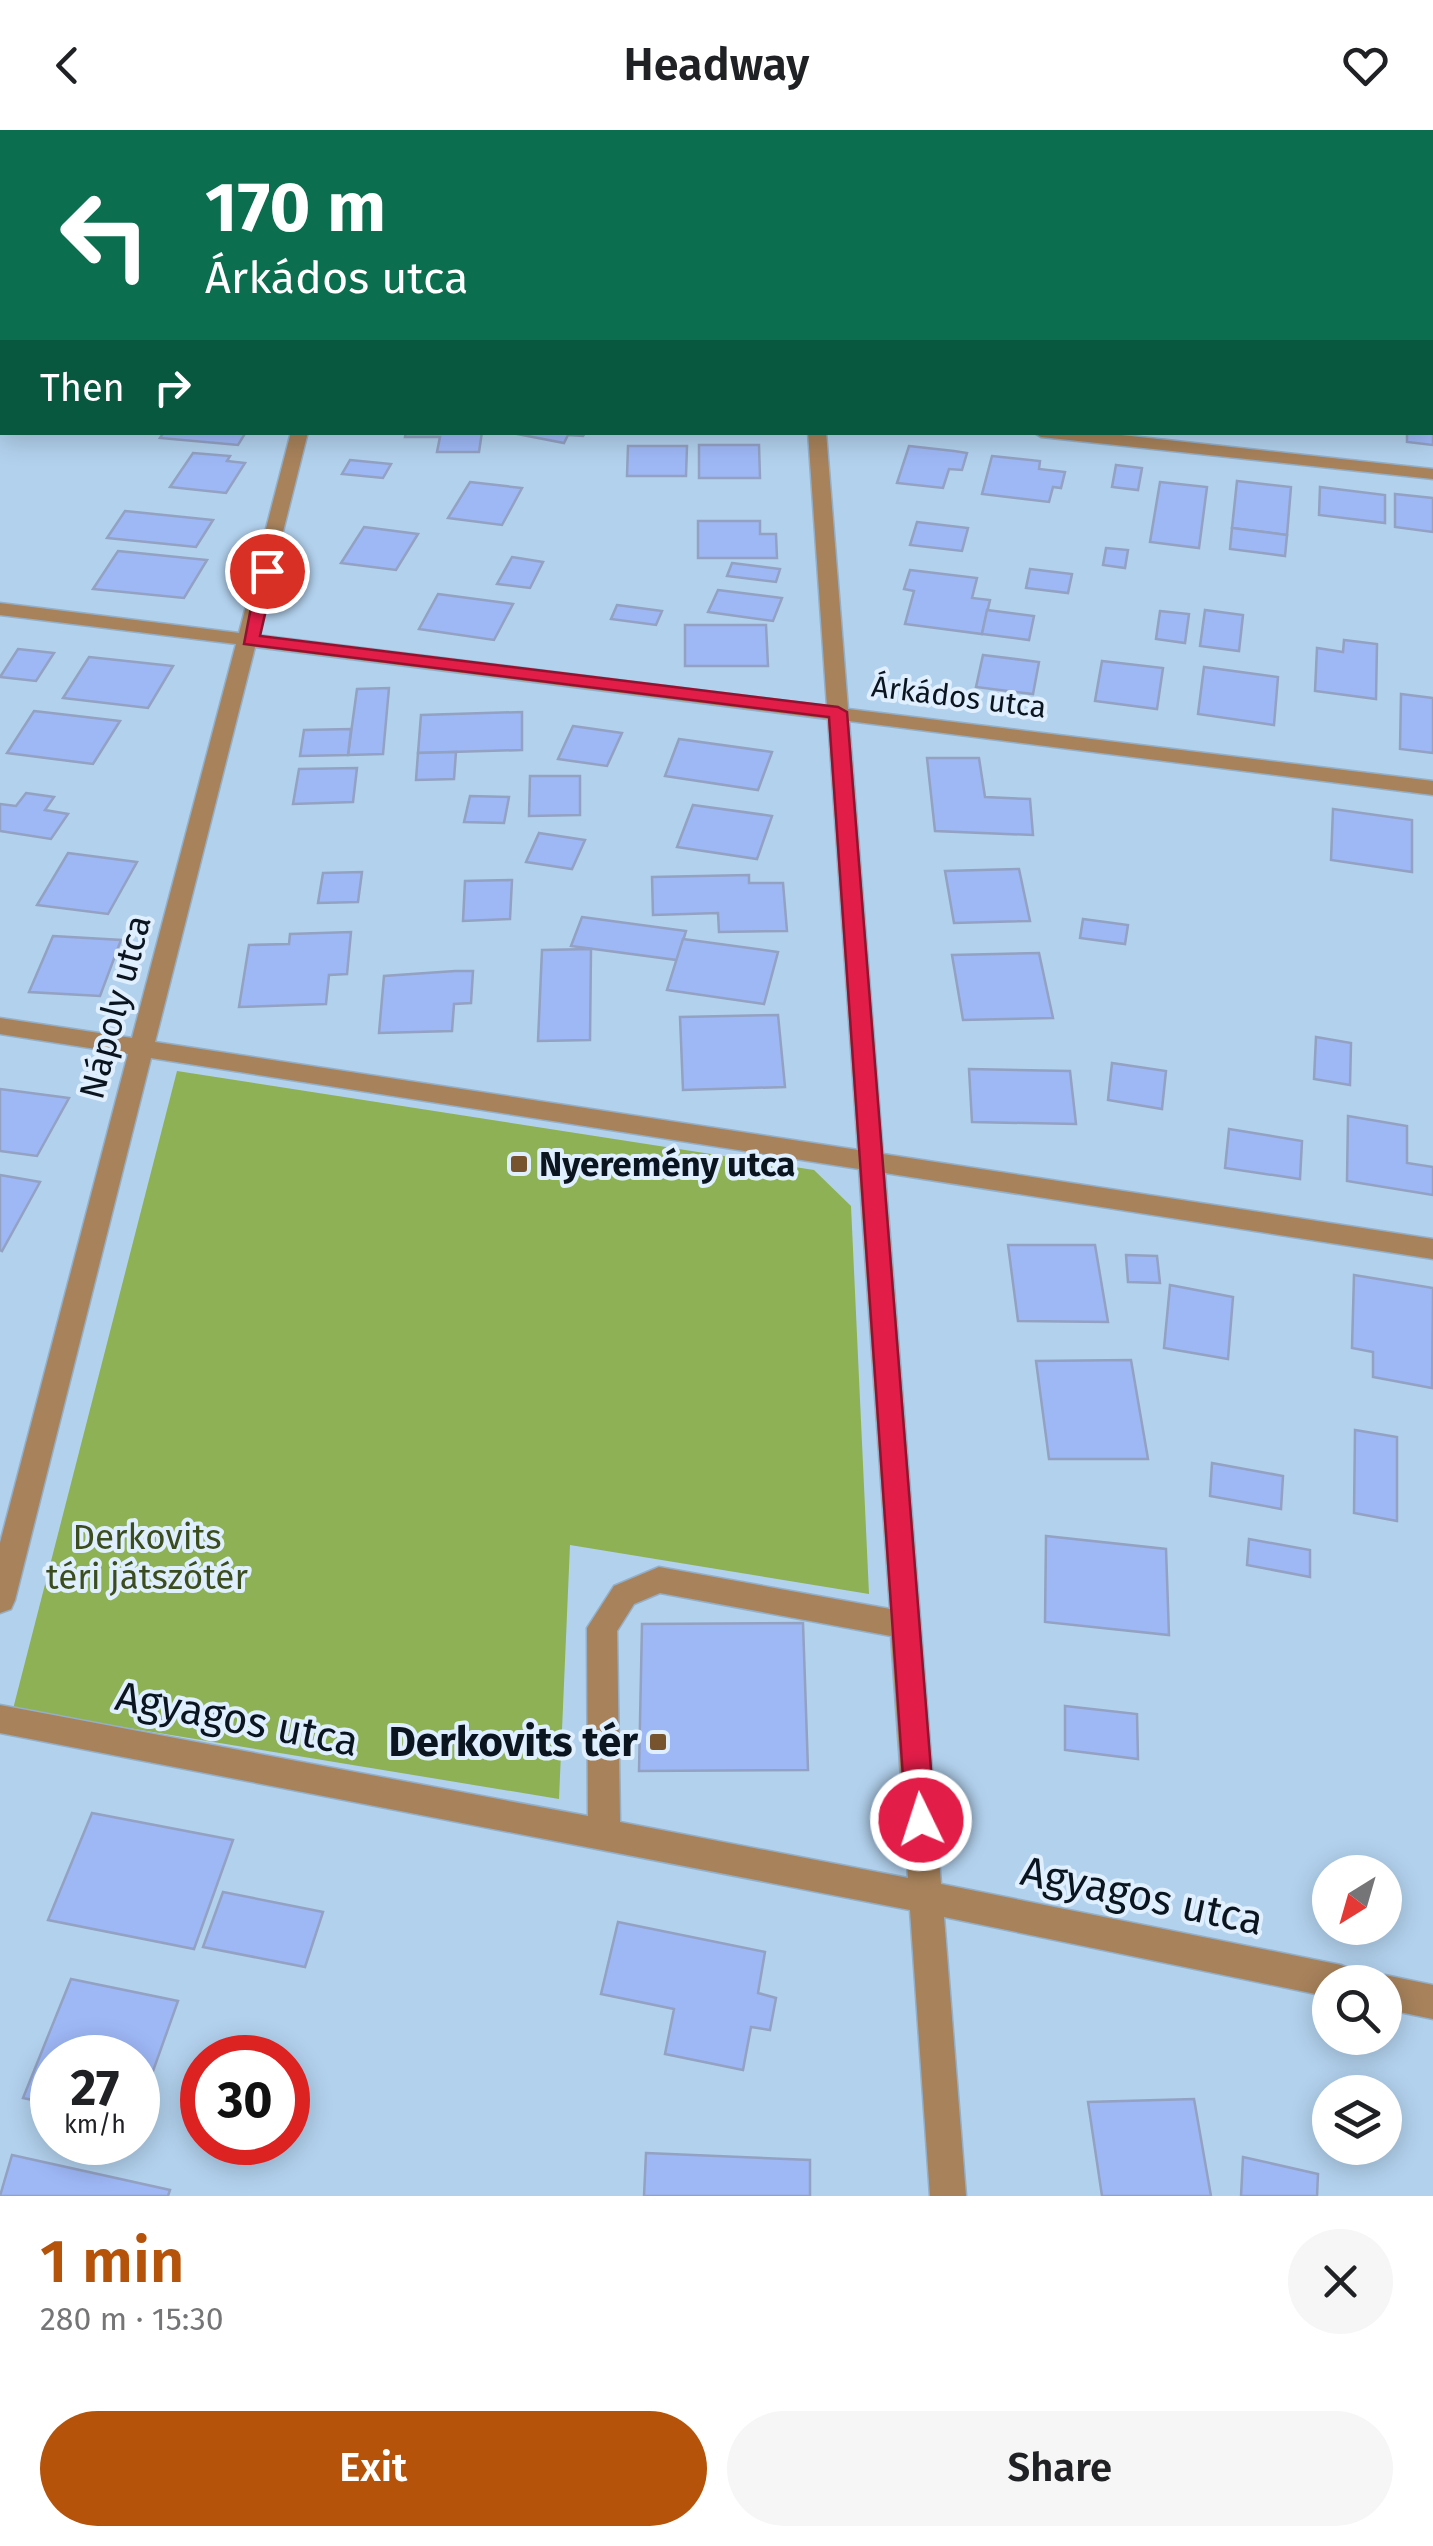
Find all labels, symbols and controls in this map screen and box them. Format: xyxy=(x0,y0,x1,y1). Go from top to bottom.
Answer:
icon: back xyxy=(40,38,95,93)
text: Headway xyxy=(624,38,809,92)
icon: heart xyxy=(1338,38,1393,93)
text: 170 m xyxy=(205,166,386,250)
icon: left xyxy=(40,170,170,300)
text: Árkádos utca xyxy=(205,251,468,305)
icon: right xyxy=(145,360,200,415)
text: Then xyxy=(40,365,125,411)
pin xyxy=(225,529,310,614)
icon: arrive xyxy=(240,544,295,599)
street label: Árkádos utca xyxy=(870,668,1048,726)
street label: Nápoly utca xyxy=(70,911,160,1103)
place label: Nyeremény utca xyxy=(539,1143,795,1185)
marker: Nyeremény utca xyxy=(508,1153,530,1175)
park label: Derkovits téri játszótér xyxy=(46,1516,248,1598)
street label: Agyagos utca xyxy=(111,1671,363,1767)
place label: Derkovits tér xyxy=(388,1717,638,1767)
marker: Derkovits tér xyxy=(647,1731,669,1753)
position arrow xyxy=(869,1768,973,1872)
street label: Agyagos utca xyxy=(1016,1846,1268,1946)
north arrow xyxy=(1312,1855,1402,1945)
map controls xyxy=(1312,1855,1402,2165)
button: search xyxy=(1312,1965,1402,2055)
speed limit sign: 30 xyxy=(180,2035,310,2165)
text: 27 xyxy=(71,2058,119,2118)
button: layers xyxy=(1312,2075,1402,2165)
text: km/h xyxy=(64,2110,126,2140)
text: 1 min xyxy=(40,2226,185,2298)
button: close xyxy=(1288,2229,1393,2334)
text: 280 m · 15:30 xyxy=(40,2300,224,2338)
button: Exit xyxy=(40,2411,707,2526)
button: Share xyxy=(727,2411,1393,2526)

